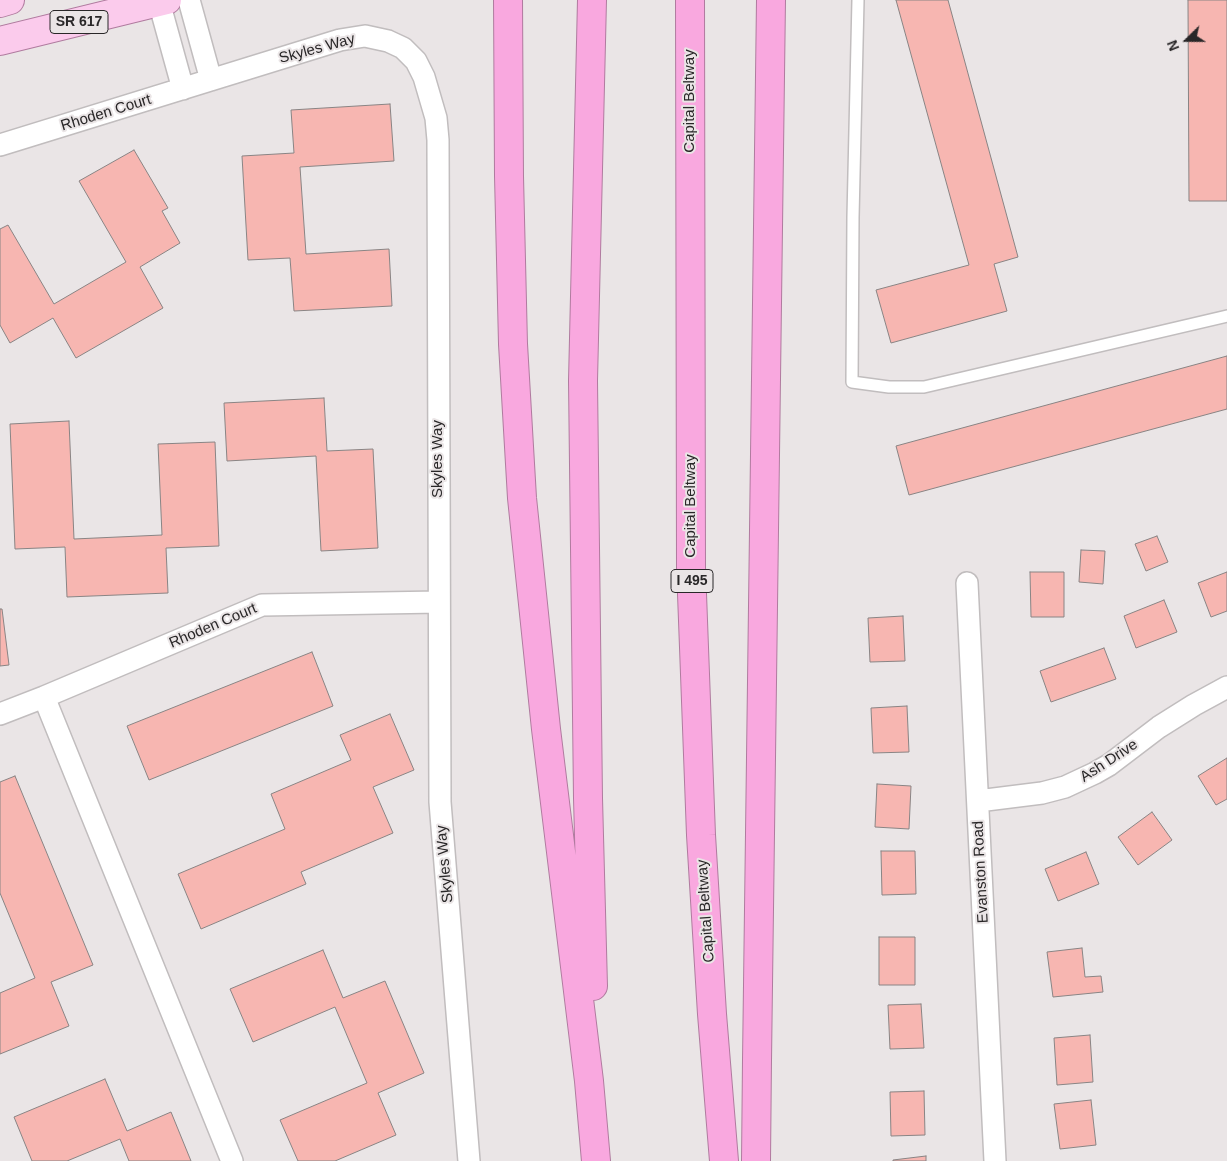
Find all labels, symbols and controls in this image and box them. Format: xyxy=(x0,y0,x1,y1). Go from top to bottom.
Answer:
road number: SR 617 xyxy=(50,11,108,34)
north arrow xyxy=(1162,15,1212,65)
street label: Skyles Way xyxy=(277,30,357,68)
text: N xyxy=(1164,38,1182,53)
street label: Capital Beltway xyxy=(681,49,699,153)
street label: Rhoden Court xyxy=(59,91,153,135)
street label: Skyles Way xyxy=(429,420,447,498)
street label: Capital Beltway xyxy=(682,454,700,558)
road number: I 495 xyxy=(671,570,713,592)
street label: Rhoden Court xyxy=(166,599,260,653)
street label: Ash Drive xyxy=(1077,736,1141,786)
street label: Evanston Road xyxy=(969,820,993,924)
street label: Skyles Way xyxy=(433,824,457,904)
street label: Capital Beltway xyxy=(693,859,719,963)

